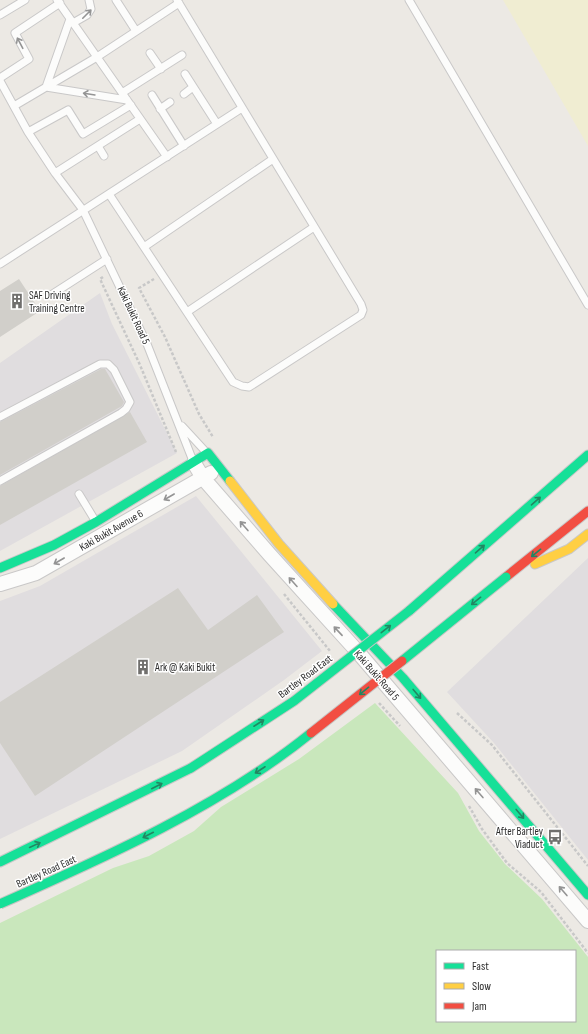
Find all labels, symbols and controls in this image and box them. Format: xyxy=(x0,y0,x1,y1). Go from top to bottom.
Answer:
one-way arrow xyxy=(81,9,91,19)
one-way arrow xyxy=(16,37,23,49)
one-way arrow xyxy=(82,90,95,98)
street label: Kaki Bukit Road 5 xyxy=(114,284,153,346)
place label: SAF Driving Training Centre xyxy=(29,289,85,315)
building icon: SAF Driving Training Centre xyxy=(8,292,26,310)
one-way arrow xyxy=(164,493,176,501)
one-way arrow xyxy=(530,496,541,505)
street label: Kaki Bukit Avenue 6 xyxy=(77,507,146,554)
one-way arrow xyxy=(240,520,249,531)
one-way arrow xyxy=(475,545,485,554)
one-way arrow xyxy=(530,548,541,557)
one-way arrow xyxy=(53,557,65,565)
one-way arrow xyxy=(289,577,298,587)
one-way arrow xyxy=(470,597,481,606)
one-way arrow xyxy=(380,625,391,633)
one-way arrow xyxy=(333,626,343,636)
street label: Kaki Bukit Road 5 xyxy=(351,647,402,703)
street label: Bartley Road East xyxy=(276,652,335,701)
building icon: Ark @ Kaki Bukit xyxy=(134,658,152,676)
place label: Ark @ Kaki Bukit xyxy=(154,661,216,674)
one-way arrow xyxy=(358,687,369,696)
one-way arrow xyxy=(413,689,422,700)
one-way arrow xyxy=(253,719,265,727)
one-way arrow xyxy=(255,766,266,774)
one-way arrow xyxy=(151,781,163,789)
one-way arrow xyxy=(474,787,483,798)
one-way arrow xyxy=(515,809,524,820)
place label: After Bartley Viaduct xyxy=(495,825,544,851)
bus stop icon: After Bartley Viaduct xyxy=(546,828,564,846)
one-way arrow xyxy=(142,832,154,839)
one-way arrow xyxy=(29,841,41,848)
street label: Bartley Road East xyxy=(14,852,79,890)
one-way arrow xyxy=(559,886,568,896)
legend xyxy=(436,950,576,1022)
text: Fast xyxy=(472,959,489,974)
text: Slow xyxy=(472,979,491,994)
text: Jam xyxy=(471,999,487,1014)

